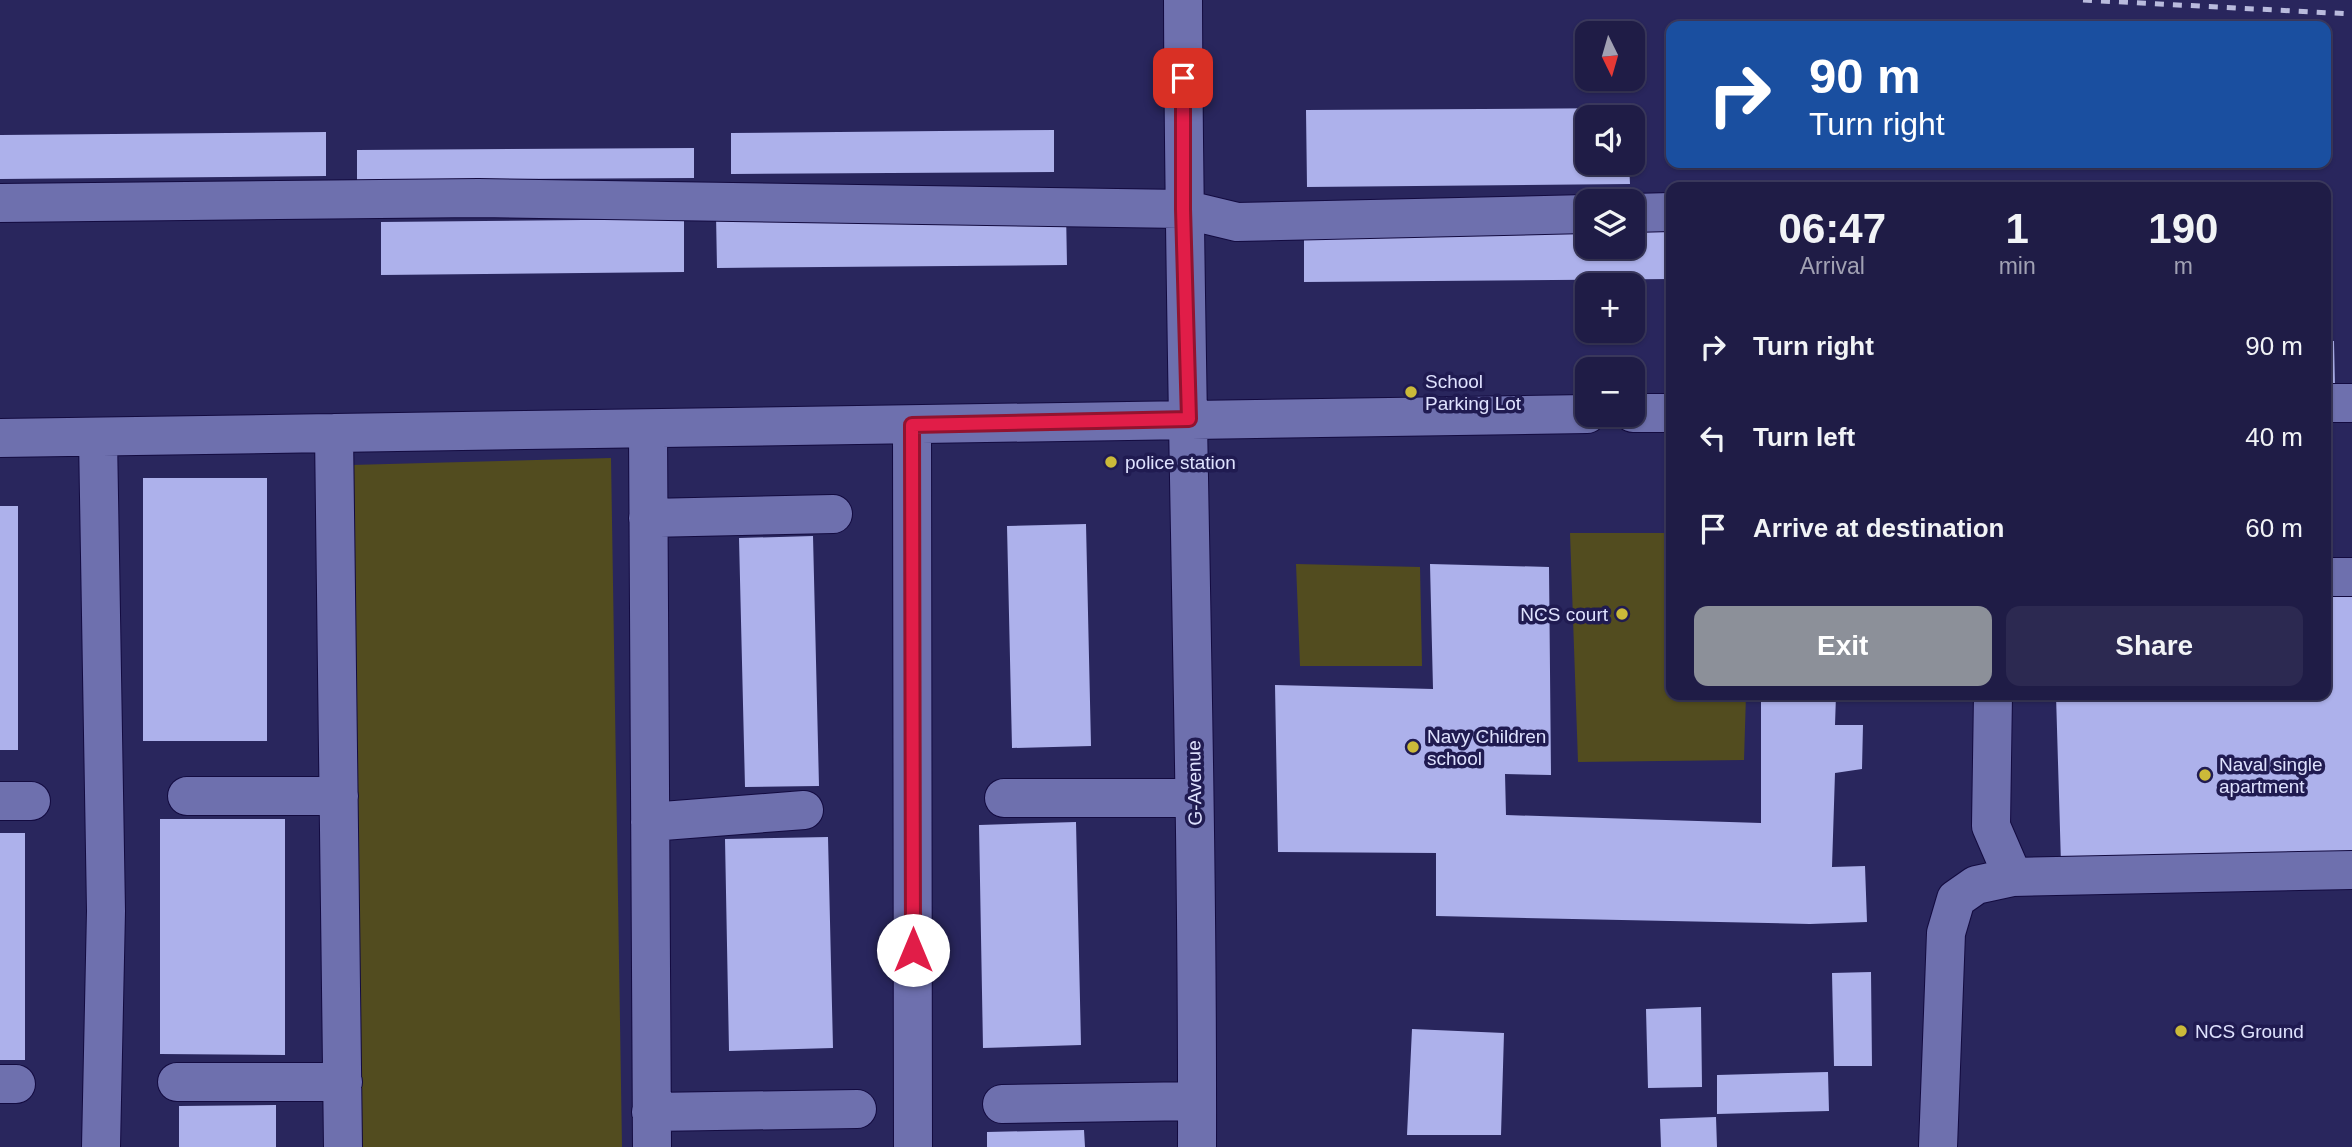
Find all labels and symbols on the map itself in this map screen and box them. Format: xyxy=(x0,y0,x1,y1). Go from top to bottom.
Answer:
north arrow xyxy=(1575,21,1645,91)
pin xyxy=(1153,48,1213,108)
place label: School Parking Lot xyxy=(1425,371,1522,414)
marker: School Parking Lot xyxy=(1403,384,1419,400)
place label: police station xyxy=(1125,452,1236,473)
marker: police station xyxy=(1103,454,1119,470)
place label: NCS court xyxy=(1520,604,1609,625)
marker: NCS court xyxy=(1614,606,1630,622)
place label: Navy Children school xyxy=(1427,726,1546,769)
marker: Navy Children school xyxy=(1405,739,1421,755)
street label: G-Avenue xyxy=(1183,740,1206,826)
place label: Naval single apartment xyxy=(2219,754,2323,797)
marker: Naval single apartment xyxy=(2197,767,2213,783)
position arrow xyxy=(876,913,950,987)
place label: NCS Ground xyxy=(2195,1021,2304,1042)
marker: NCS Ground xyxy=(2173,1023,2189,1039)

